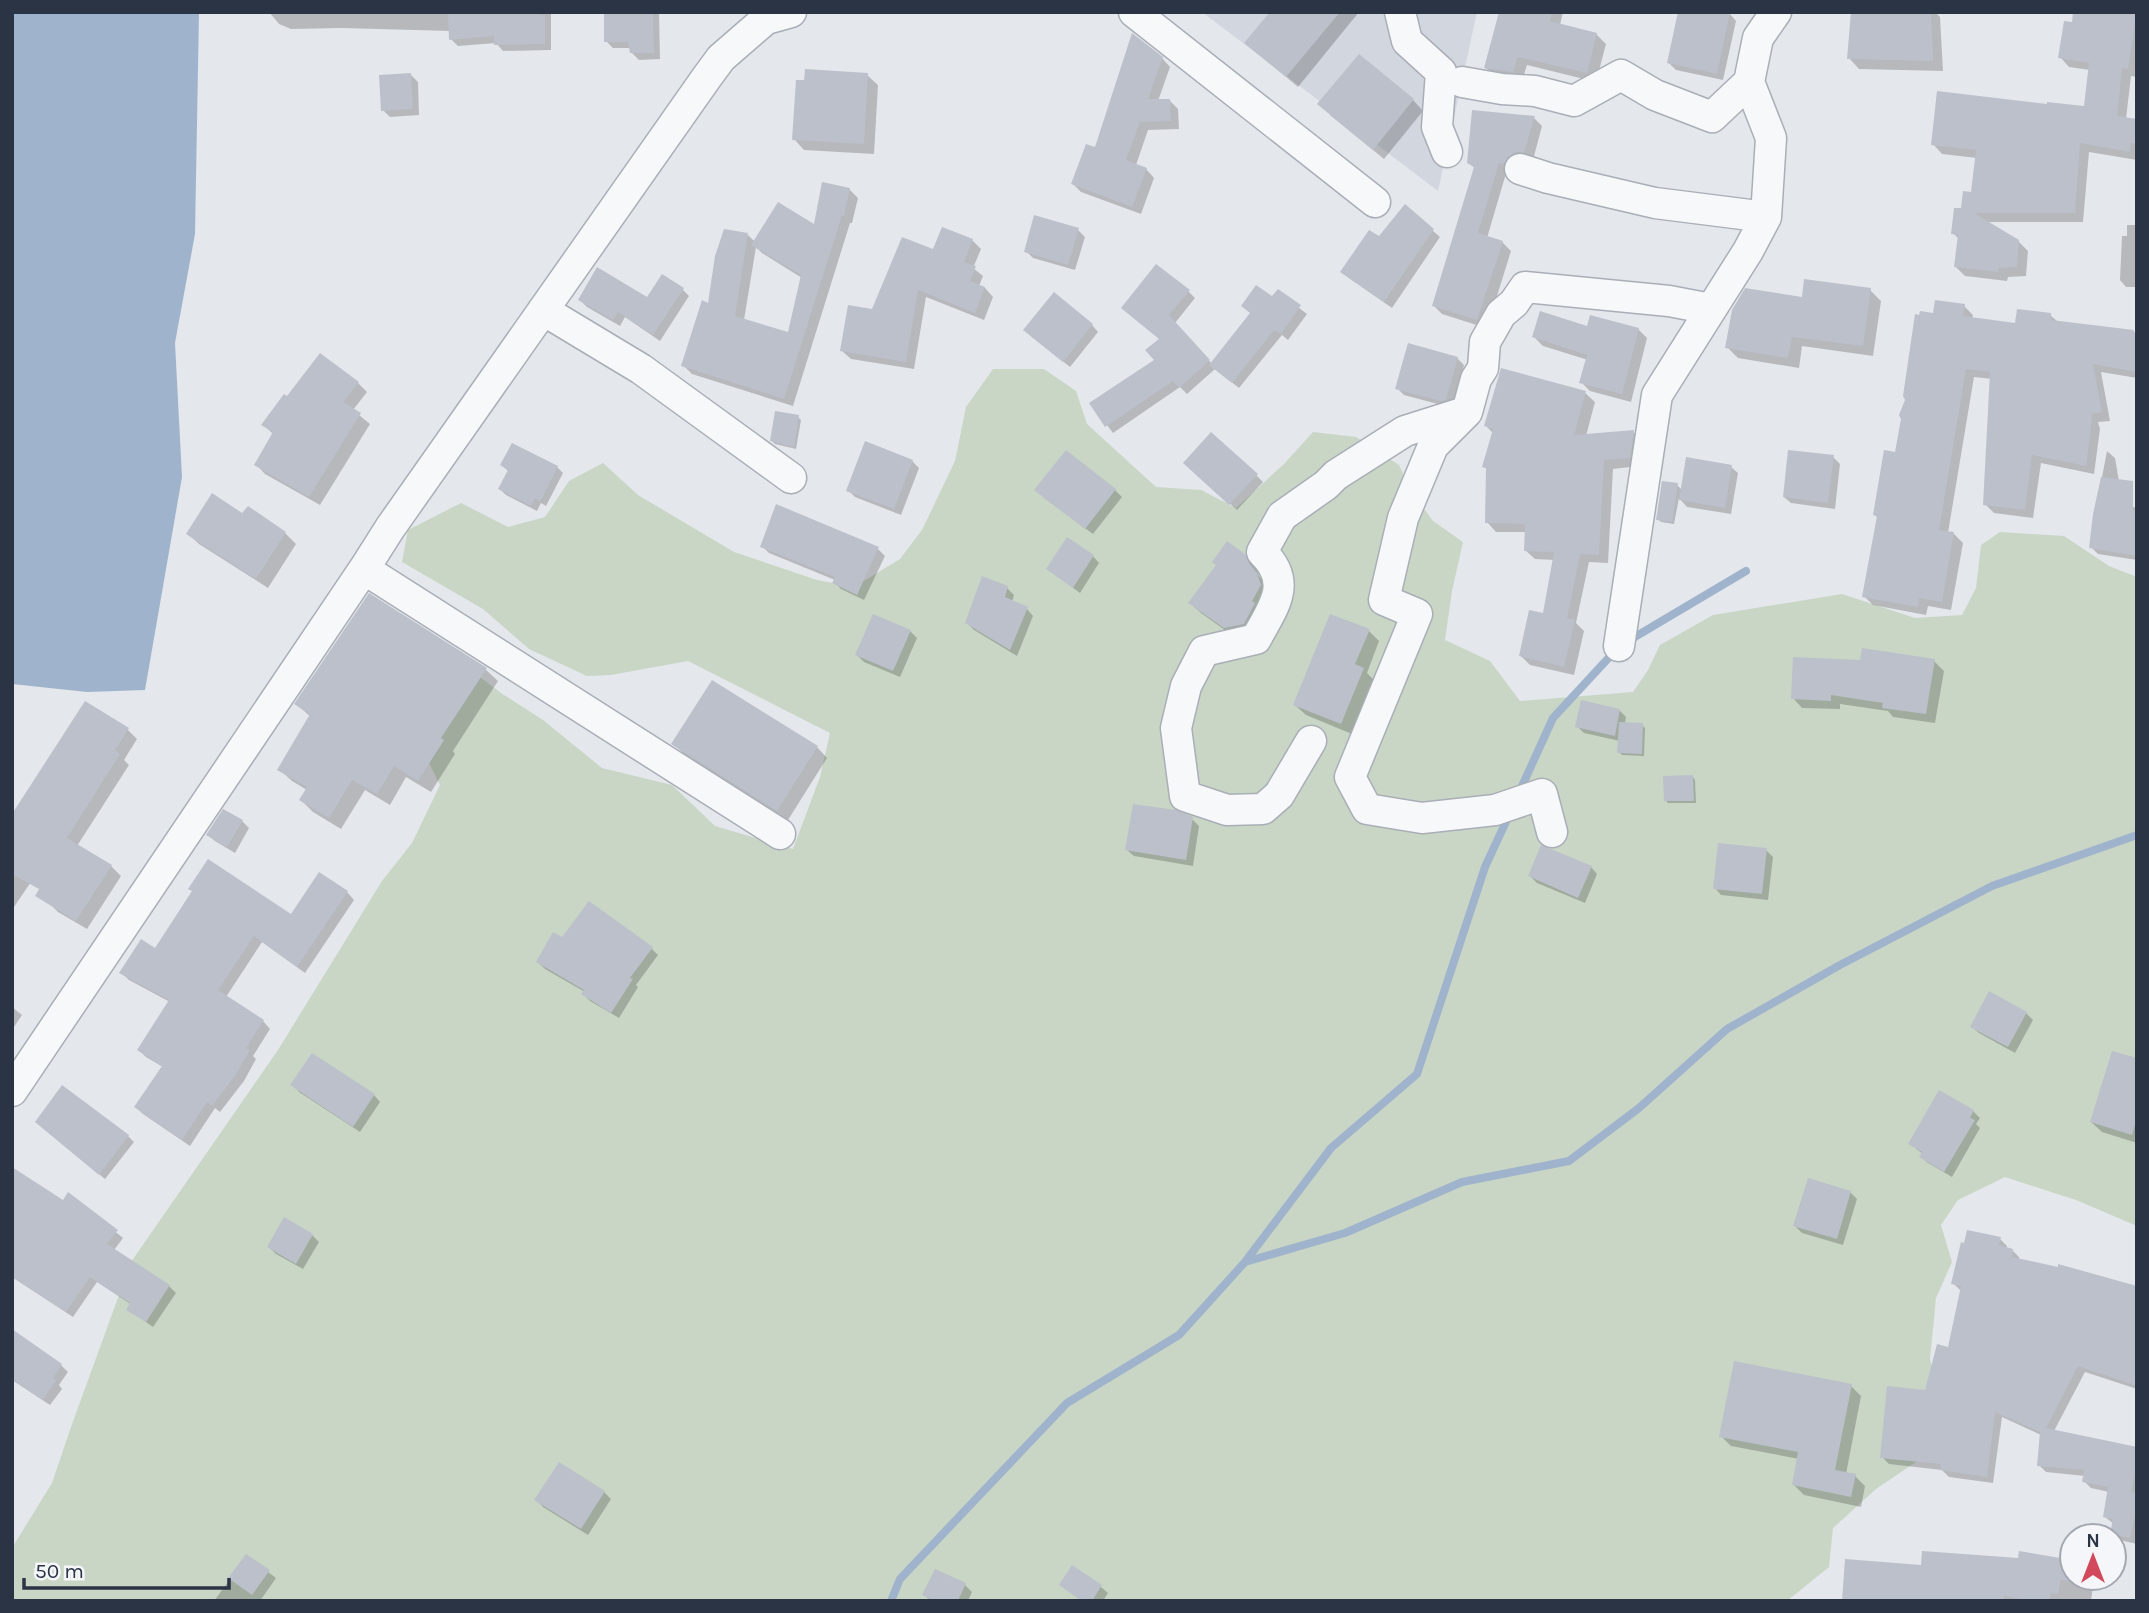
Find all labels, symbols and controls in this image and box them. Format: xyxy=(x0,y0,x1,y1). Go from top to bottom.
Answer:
north arrow xyxy=(2058,1522,2128,1592)
text: N xyxy=(2086,1530,2100,1552)
scale bar xyxy=(24,1546,229,1590)
text: 50 m xyxy=(35,1559,84,1583)

